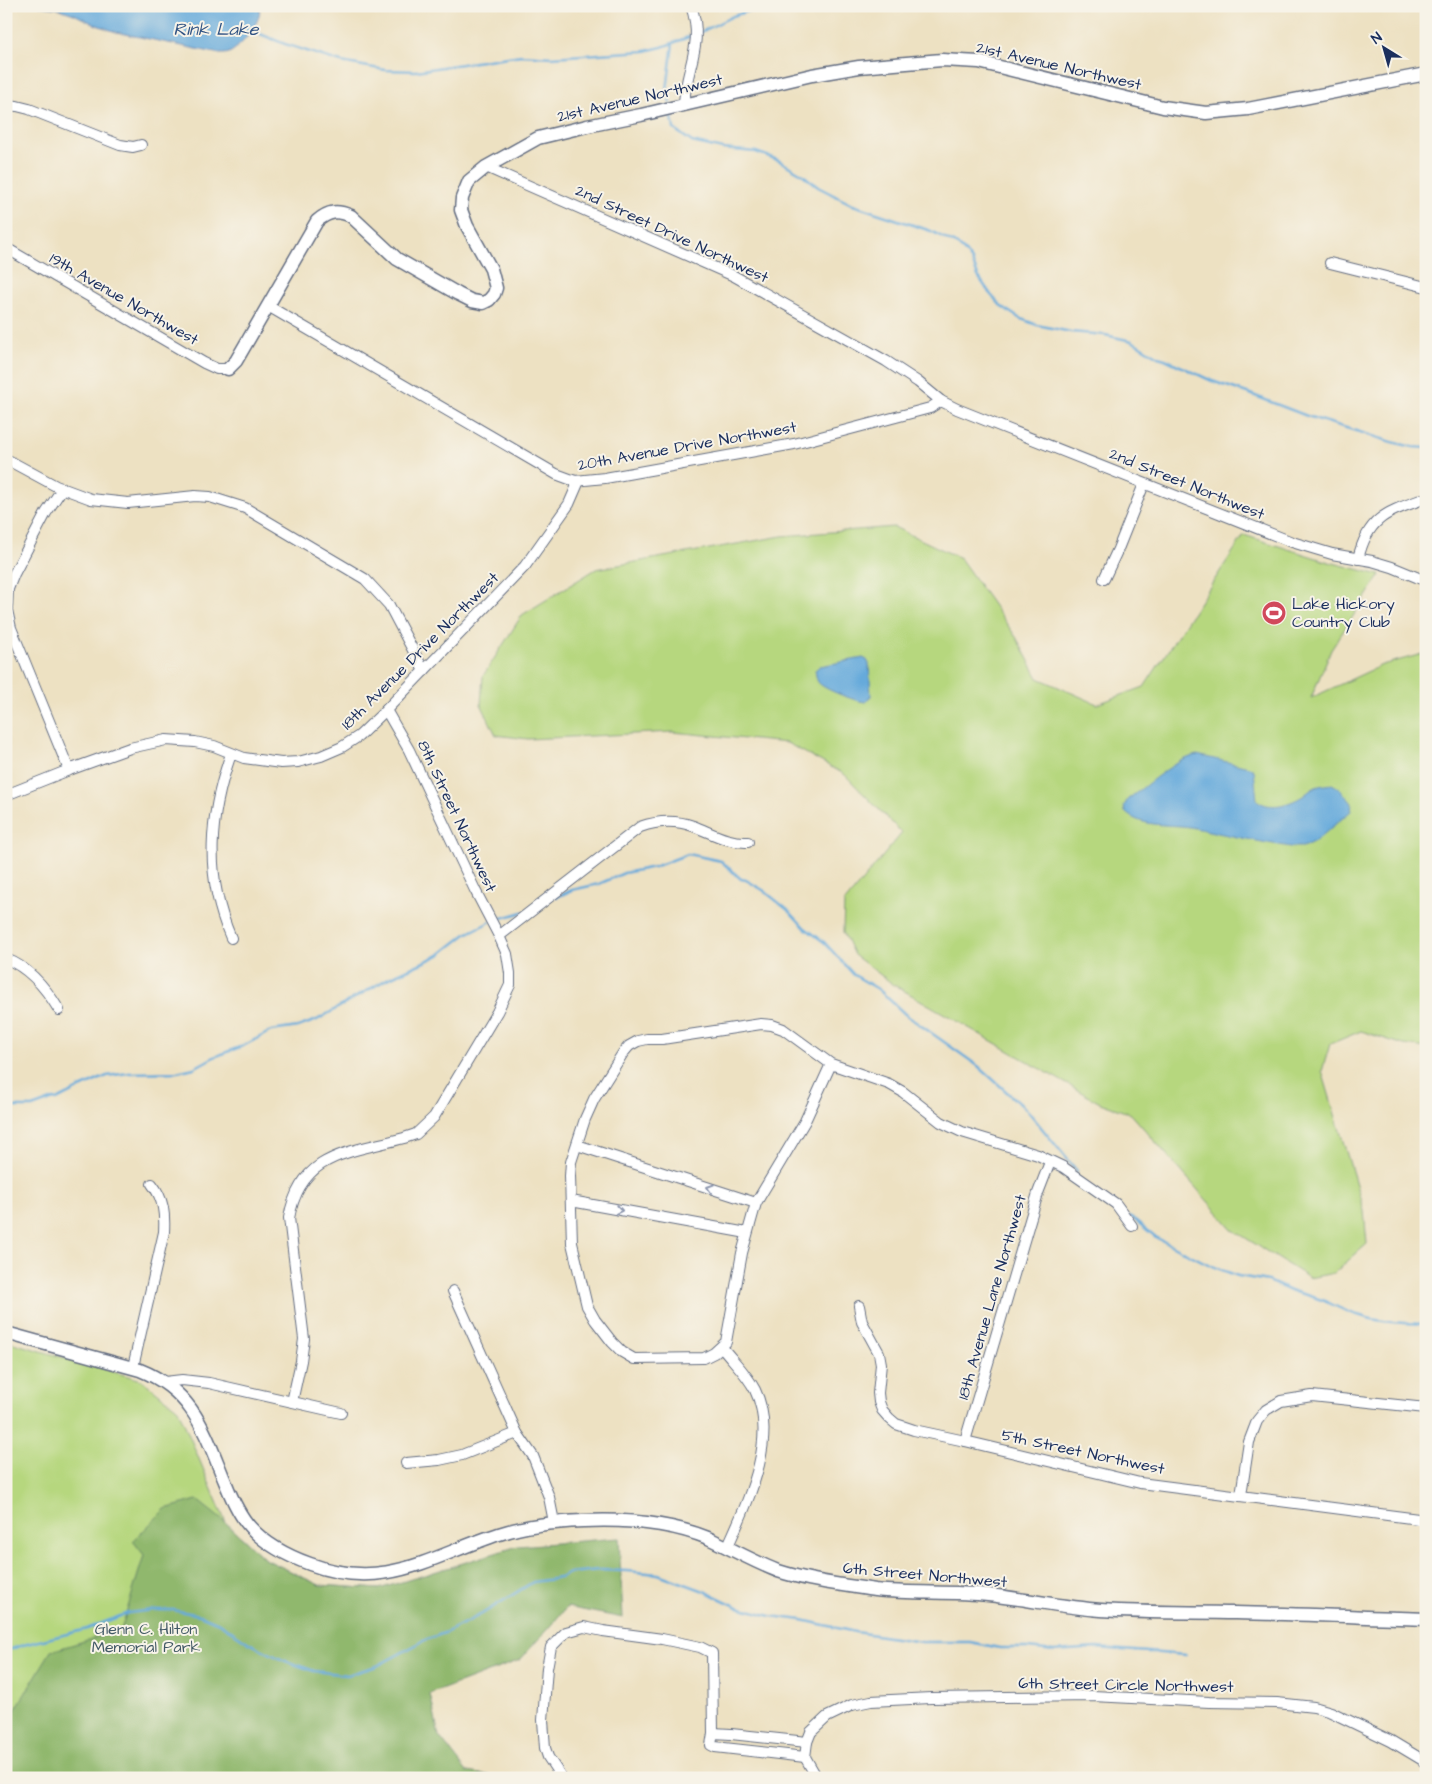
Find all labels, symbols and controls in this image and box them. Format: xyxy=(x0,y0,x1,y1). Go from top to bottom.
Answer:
water label: Rink Lake xyxy=(173,17,260,42)
north arrow xyxy=(1360,22,1410,72)
text: N xyxy=(1367,28,1386,49)
street label: 21st Avenue Northwest xyxy=(974,36,1144,96)
street label: 21st Avenue Northwest xyxy=(555,68,725,128)
street label: 2nd Street Drive Northwest xyxy=(572,179,773,289)
street label: 19th Avenue Northwest xyxy=(45,247,203,351)
street label: 20th Avenue Drive Northwest xyxy=(576,416,799,476)
street label: 2nd Street Northwest xyxy=(1106,443,1269,525)
street label: 18th Avenue Drive Northwest xyxy=(336,567,504,735)
place label: Lake Hickory Country Club xyxy=(1292,593,1395,634)
sports icon: Lake Hickory Country Club xyxy=(1261,600,1287,626)
street label: 8th Street Northwest xyxy=(412,736,502,896)
one-way arrow xyxy=(706,1184,714,1194)
street label: 18th Avenue Lane Northwest xyxy=(952,1191,1032,1402)
one-way arrow xyxy=(614,1204,623,1214)
street label: 5th Street Northwest xyxy=(999,1424,1167,1480)
street label: 6th Street Northwest xyxy=(842,1557,1009,1593)
park label: Glenn C. Hilton Memorial Park xyxy=(92,1618,201,1658)
street label: 6th Street Circle Northwest xyxy=(1018,1672,1234,1698)

